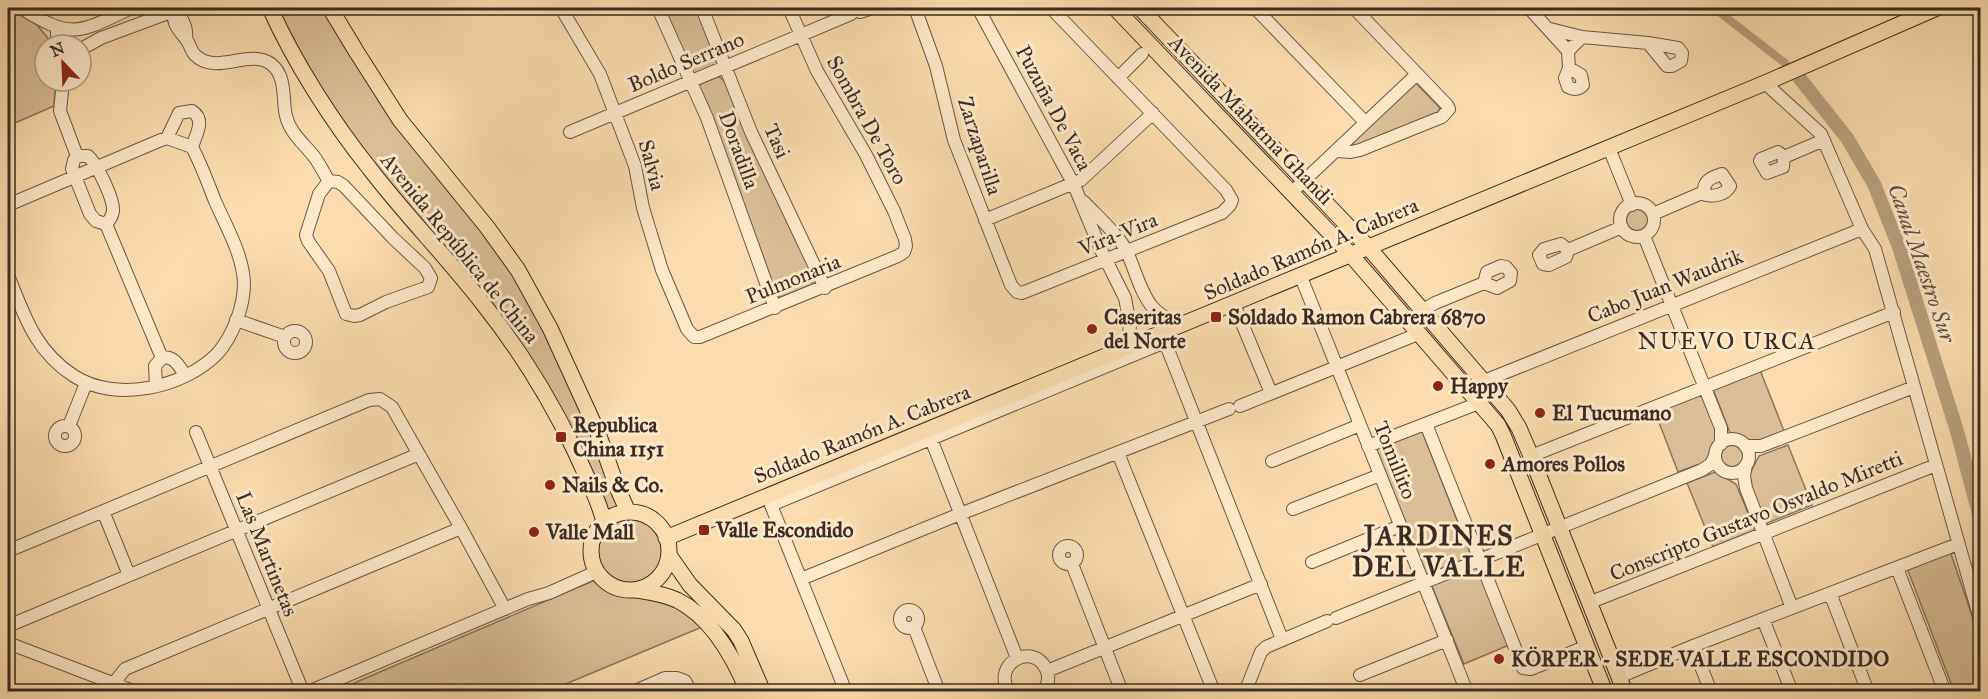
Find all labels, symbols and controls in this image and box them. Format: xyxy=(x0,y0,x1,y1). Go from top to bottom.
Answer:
street label: Boldo Serrano xyxy=(624,26,748,98)
street label: Avenida Mahatma Ghandi xyxy=(1162,29,1339,210)
north arrow xyxy=(33,33,93,93)
text: N xyxy=(47,38,68,61)
street label: Puzuña De Vaca xyxy=(1010,41,1098,175)
street label: Sombra De Toro xyxy=(821,51,913,189)
street label: Zarzaparilla xyxy=(952,94,1008,198)
street label: Doradilla xyxy=(713,108,765,192)
street label: Tasi xyxy=(758,120,796,163)
street label: Salvia xyxy=(633,137,671,193)
street label: Avenida República de China xyxy=(375,147,545,349)
water label: Canal Maestro Sur xyxy=(1882,180,1962,347)
street label: Soldado Ramón A. Cabrera xyxy=(1200,192,1422,306)
street label: Vira-Vira xyxy=(1074,206,1161,262)
street label: Cabo Juan Waudrik xyxy=(1583,243,1747,329)
street label: Pulmonaria xyxy=(742,248,844,310)
place label: Caseritas del Norte xyxy=(1104,304,1186,354)
place label: Soldado Ramon Cabrera 6870 xyxy=(1228,304,1486,330)
marker: Soldado Ramon Cabrera 6870 xyxy=(1209,310,1223,324)
marker: Caseritas del Norte xyxy=(1085,322,1099,336)
district label: NUEVO URCA xyxy=(1638,326,1816,356)
place label: Happy xyxy=(1450,373,1509,399)
street label: Soldado Ramón A. Cabrera xyxy=(750,379,974,489)
marker: Happy xyxy=(1431,379,1445,393)
place label: El Tucumano xyxy=(1552,400,1671,426)
marker: El Tucumano xyxy=(1533,406,1547,420)
place label: Republica China 1151 xyxy=(573,412,664,462)
street label: Tomillito xyxy=(1368,417,1422,503)
marker: Republica China 1151 xyxy=(554,430,568,444)
street label: Conscripto Gustavo Osvaldo Miretti xyxy=(1606,445,1907,587)
place label: Amores Pollos xyxy=(1500,451,1625,477)
marker: Amores Pollos xyxy=(1483,457,1497,471)
place label: Nails & Co. xyxy=(562,472,664,498)
marker: Nails & Co. xyxy=(543,478,557,492)
street label: Las Martinetas xyxy=(230,488,304,620)
place label: Valle Escondido xyxy=(715,517,854,543)
place label: Valle Mall xyxy=(545,519,636,545)
district label: JARDINES DEL VALLE xyxy=(1352,519,1526,583)
marker: Valle Escondido xyxy=(697,523,711,537)
marker: Valle Mall xyxy=(527,525,541,539)
place label: KÖRPER - SEDE VALLE ESCONDIDO xyxy=(1511,646,1889,672)
marker: KÖRPER - SEDE VALLE ESCONDIDO xyxy=(1492,652,1506,666)

